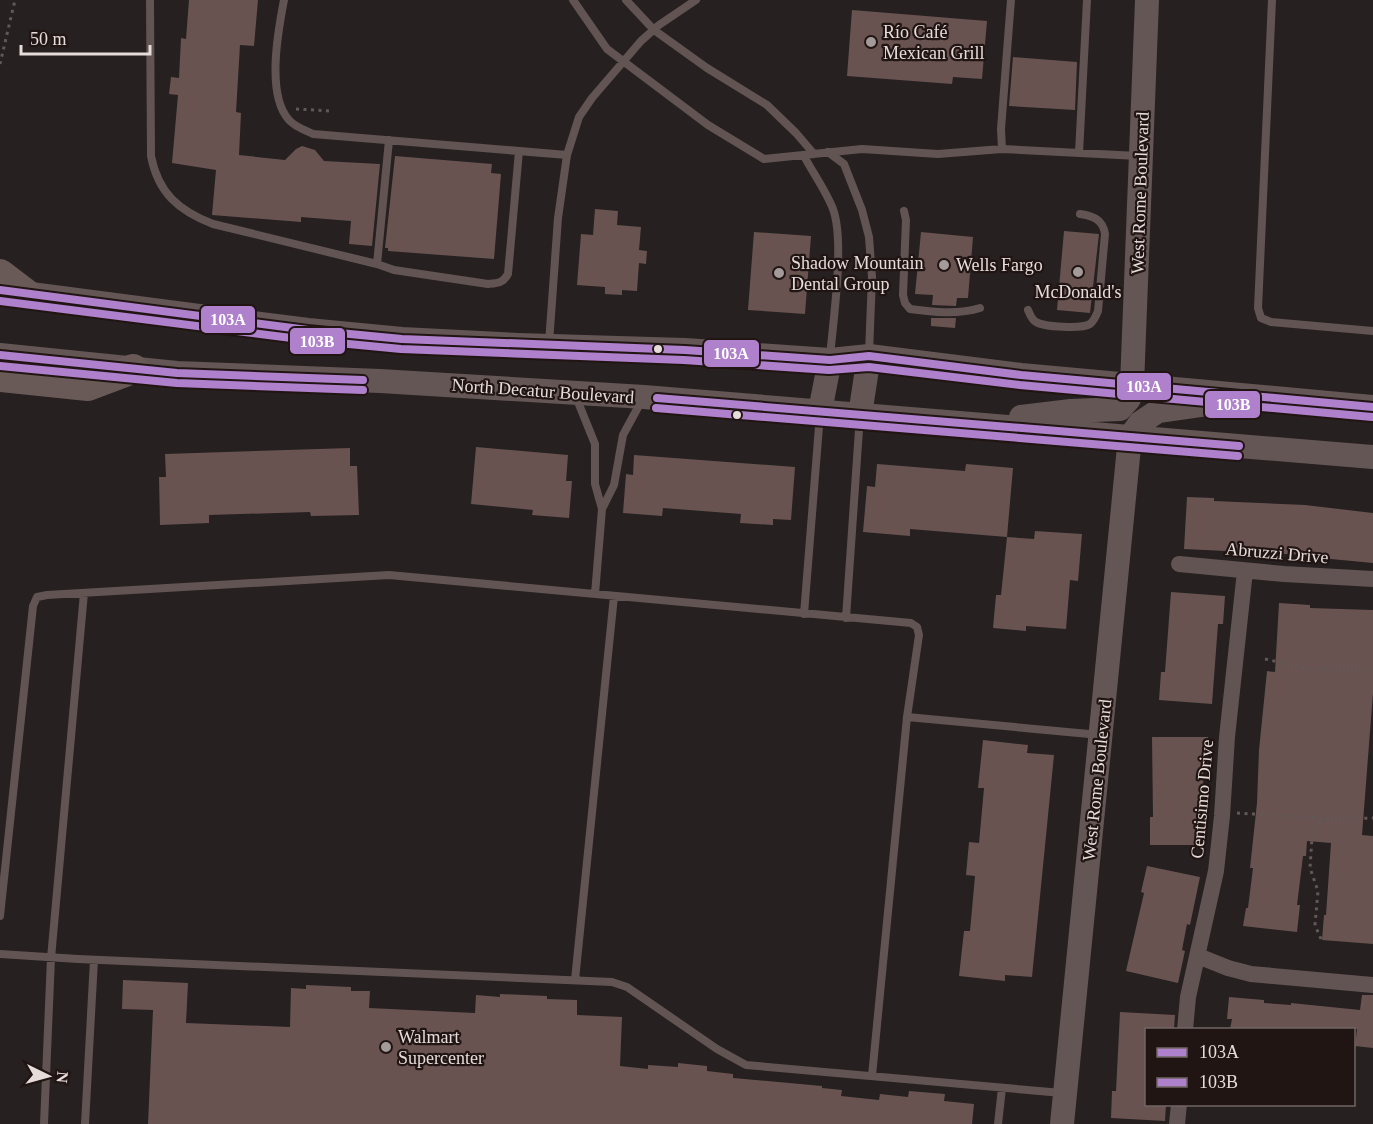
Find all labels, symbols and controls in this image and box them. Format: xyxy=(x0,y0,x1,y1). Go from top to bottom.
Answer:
scale bar xyxy=(21,18,150,56)
place label: Río Café Mexican Grill xyxy=(883,22,984,63)
text: 50 m xyxy=(30,29,67,49)
marker: Río Café Mexican Grill xyxy=(864,35,878,49)
street label: West Rome Boulevard xyxy=(1127,111,1153,275)
place label: Shadow Mountain Dental Group xyxy=(791,253,924,294)
place label: Wells Fargo xyxy=(956,255,1043,275)
marker: Wells Fargo xyxy=(937,258,951,272)
marker: McDonald's xyxy=(1071,265,1085,279)
marker: Shadow Mountain Dental Group xyxy=(772,266,786,280)
place label: McDonald's xyxy=(1034,282,1122,302)
line badge: 103A xyxy=(200,305,256,334)
text: 103A xyxy=(210,311,246,328)
line badge: 103B xyxy=(289,327,346,355)
text: 103B xyxy=(300,333,335,350)
line badge: 103A xyxy=(703,339,760,368)
unlabelled marker xyxy=(652,343,664,355)
text: 103A xyxy=(713,345,749,362)
line badge: 103A xyxy=(1116,372,1172,401)
street label: North Decatur Boulevard xyxy=(451,375,635,407)
text: 103A xyxy=(1126,378,1162,395)
line badge: 103B xyxy=(1204,390,1261,419)
text: 103B xyxy=(1216,396,1251,413)
unlabelled marker xyxy=(731,409,743,421)
street label: Abruzzi Drive xyxy=(1225,539,1329,567)
street label: West Rome Boulevard xyxy=(1079,698,1115,862)
street label: Centisimo Drive xyxy=(1187,739,1217,859)
place label: Walmart Supercenter xyxy=(398,1027,484,1068)
legend xyxy=(1145,1028,1355,1106)
marker: Walmart Supercenter xyxy=(379,1040,393,1054)
text: 103A xyxy=(1199,1042,1239,1062)
north arrow xyxy=(18,1046,78,1106)
text: N xyxy=(53,1071,71,1084)
text: 103B xyxy=(1199,1072,1238,1092)

